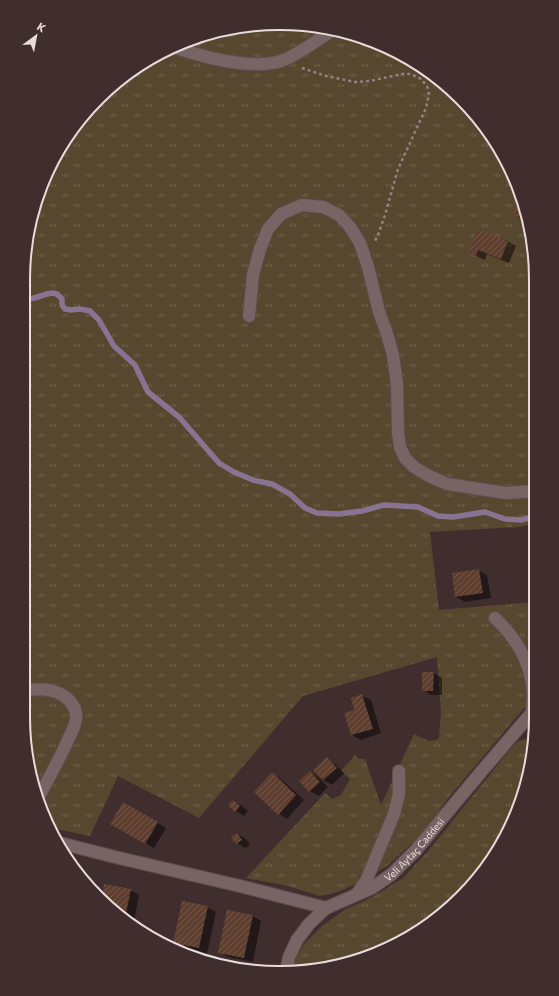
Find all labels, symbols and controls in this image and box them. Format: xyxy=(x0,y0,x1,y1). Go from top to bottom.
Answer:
north arrow xyxy=(16,16,56,56)
text: K xyxy=(35,20,49,35)
street label: Veli Aytaç Caddesi xyxy=(382,815,446,884)

